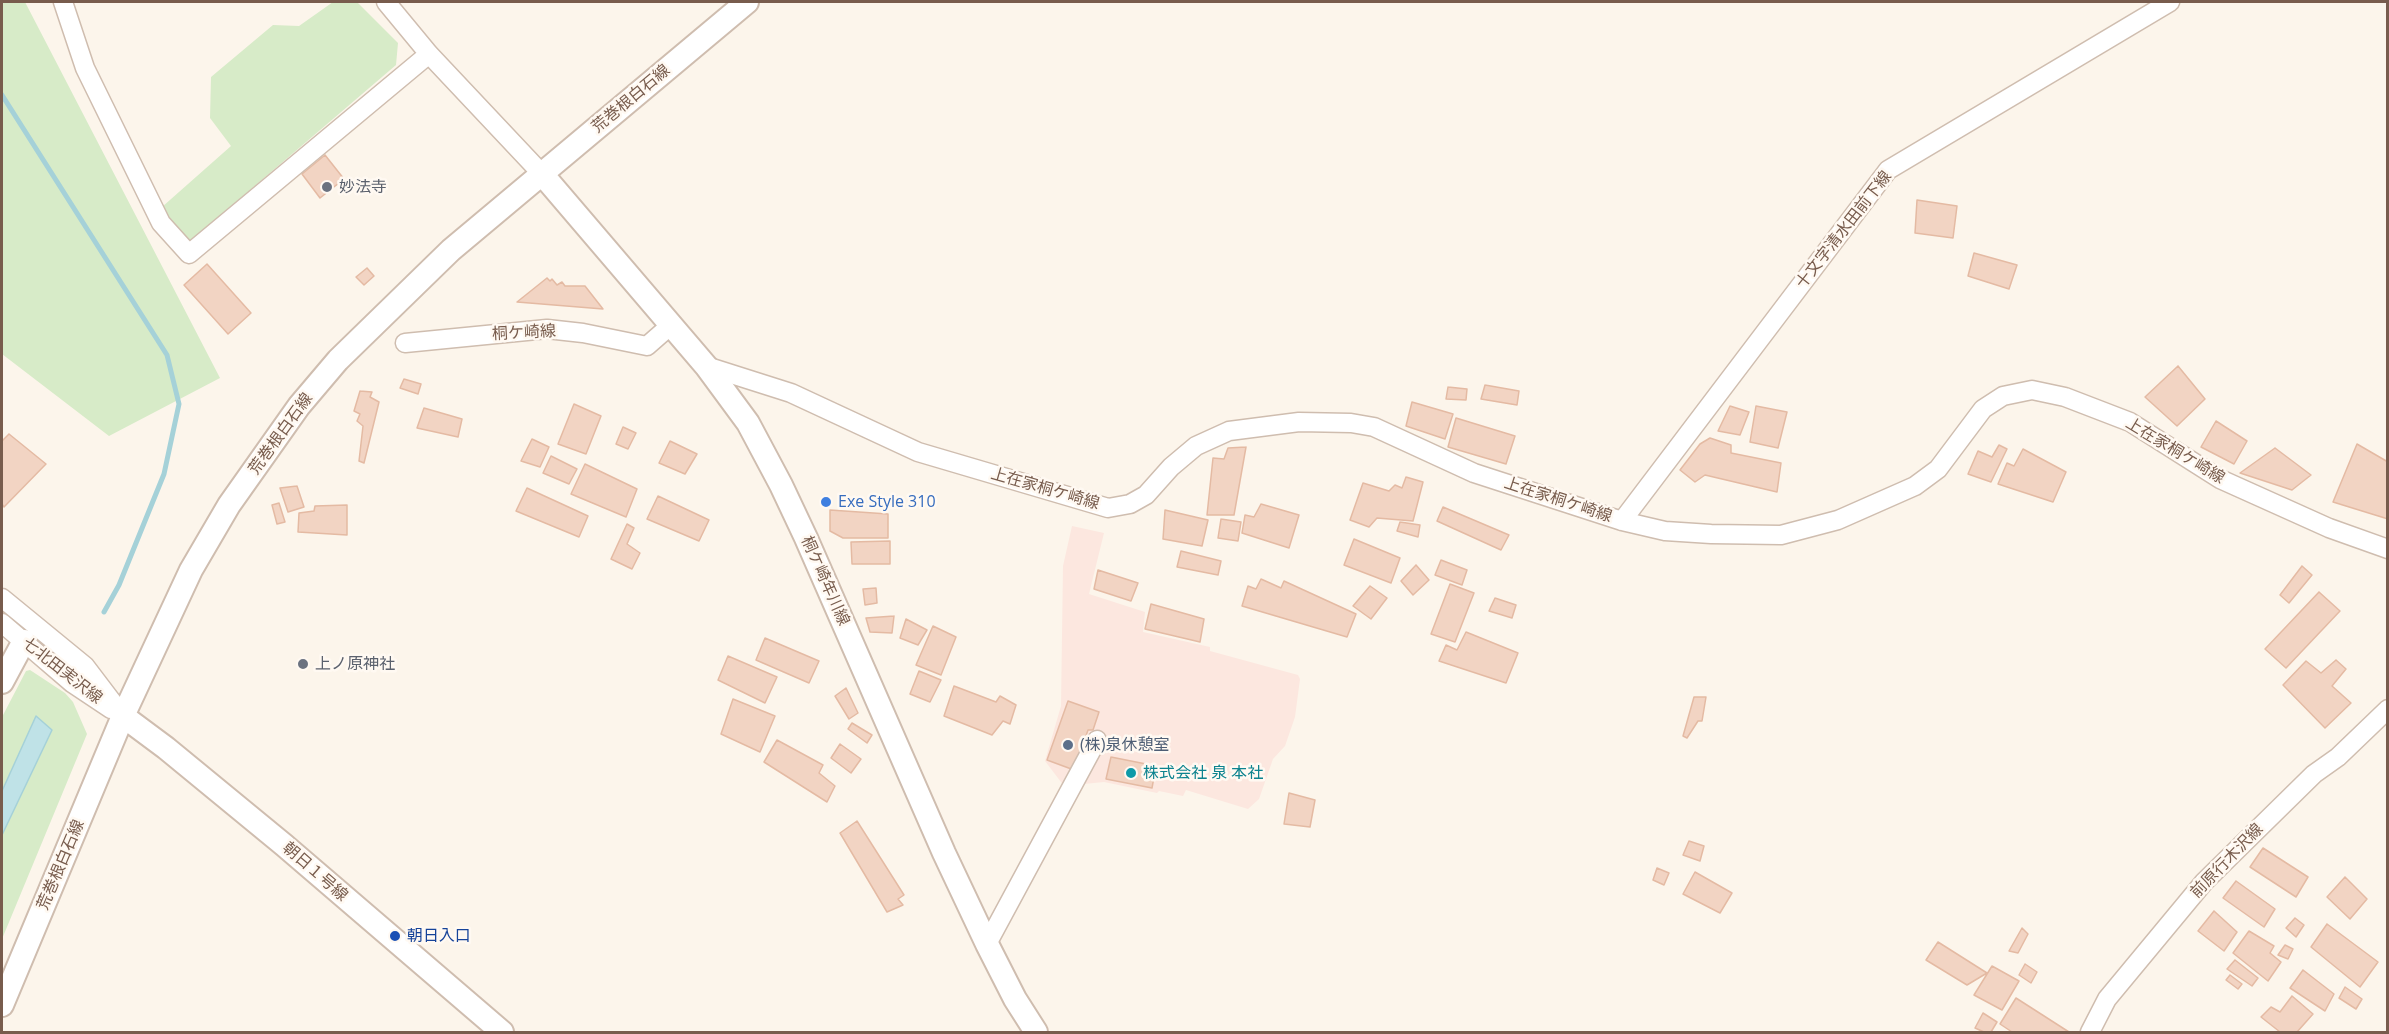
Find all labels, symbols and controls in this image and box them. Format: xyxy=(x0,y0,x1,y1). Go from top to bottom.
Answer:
street label: 荒巻根白石線 xyxy=(588,61,674,137)
street label: 十文字清水田前下線 xyxy=(1792,167,1896,293)
place label: 妙法寺 xyxy=(339,177,387,197)
marker: 妙法寺 xyxy=(320,180,334,194)
street label: 桐ケ崎線 xyxy=(492,322,556,344)
street label: 荒巻根白石線 xyxy=(245,390,317,478)
street label: 上在家桐ケ崎線 xyxy=(2122,414,2228,488)
street label: 上在家桐ケ崎線 xyxy=(989,464,1101,514)
street label: 上在家桐ケ崎線 xyxy=(1502,474,1614,526)
place label: Exe Style 310 xyxy=(838,492,936,512)
marker: Exe Style 310 xyxy=(819,495,833,509)
street label: 桐ケ崎年川線 xyxy=(797,533,853,629)
street label: 七北田実沢線 xyxy=(18,634,106,708)
place label: 上ノ原神社 xyxy=(315,654,395,674)
marker: 上ノ原神社 xyxy=(296,657,310,671)
place label: (株)泉休憩室 xyxy=(1080,735,1169,755)
marker: (株)泉休憩室 xyxy=(1061,738,1075,752)
place label: 株式会社 泉 本社 xyxy=(1143,763,1263,783)
marker: 株式会社 泉 本社 xyxy=(1124,766,1138,780)
street label: 荒巻根白石線 xyxy=(33,817,89,913)
street label: 前原行木沢線 xyxy=(2187,820,2267,902)
street label: 朝日１号線 xyxy=(279,839,351,905)
place label: 朝日入口 xyxy=(407,926,471,946)
marker: 朝日入口 xyxy=(388,929,402,943)

